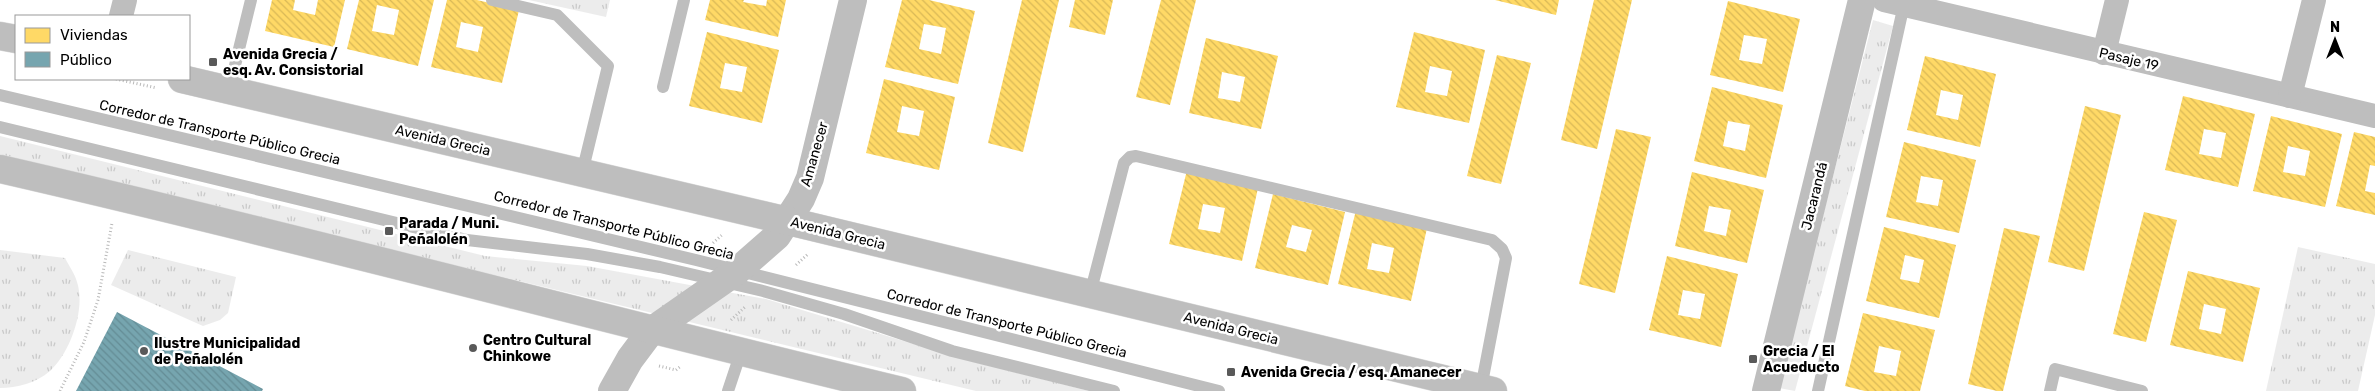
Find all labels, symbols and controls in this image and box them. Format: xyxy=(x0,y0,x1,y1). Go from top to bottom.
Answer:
legend xyxy=(15,15,190,80)
north arrow xyxy=(2310,15,2360,65)
text: N xyxy=(2330,19,2340,36)
text: Viviendas xyxy=(60,26,128,44)
street label: Pasaje 19 xyxy=(2097,44,2160,75)
place label: Avenida Grecia / esq. Av. Consistorial xyxy=(223,46,363,79)
text: Público xyxy=(60,51,112,69)
marker: Avenida Grecia / esq. Av. Consistorial xyxy=(207,56,219,68)
street label: Corredor de Transporte Público Grecia xyxy=(98,96,342,169)
street label: Amanecer xyxy=(797,119,832,189)
street label: Avenida Grecia xyxy=(394,121,492,160)
street label: Jacarandá xyxy=(1798,160,1831,232)
street label: Corredor de Transporte Público Grecia xyxy=(492,187,736,264)
street label: Avenida Grecia xyxy=(789,213,887,253)
place label: Parada / Muni. Peñalolén xyxy=(399,215,499,248)
marker: Parada / Muni. Peñalolén xyxy=(383,225,395,237)
street label: Corredor de Transporte Público Grecia xyxy=(885,285,1129,362)
street label: Avenida Grecia xyxy=(1182,308,1280,348)
place label: Centro Cultural Chinkowe xyxy=(483,332,591,365)
place label: Ilustre Municipalidad de Peñalolén xyxy=(154,335,300,368)
marker: Centro Cultural Chinkowe xyxy=(467,342,479,354)
place label: Grecia / El Acueducto xyxy=(1763,343,1840,376)
marker: Ilustre Municipalidad de Peñalolén xyxy=(138,345,150,357)
marker: Grecia / El Acueducto xyxy=(1747,353,1759,365)
place label: Avenida Grecia / esq. Amanecer xyxy=(1241,364,1462,381)
marker: Avenida Grecia / esq. Amanecer xyxy=(1225,366,1237,378)

